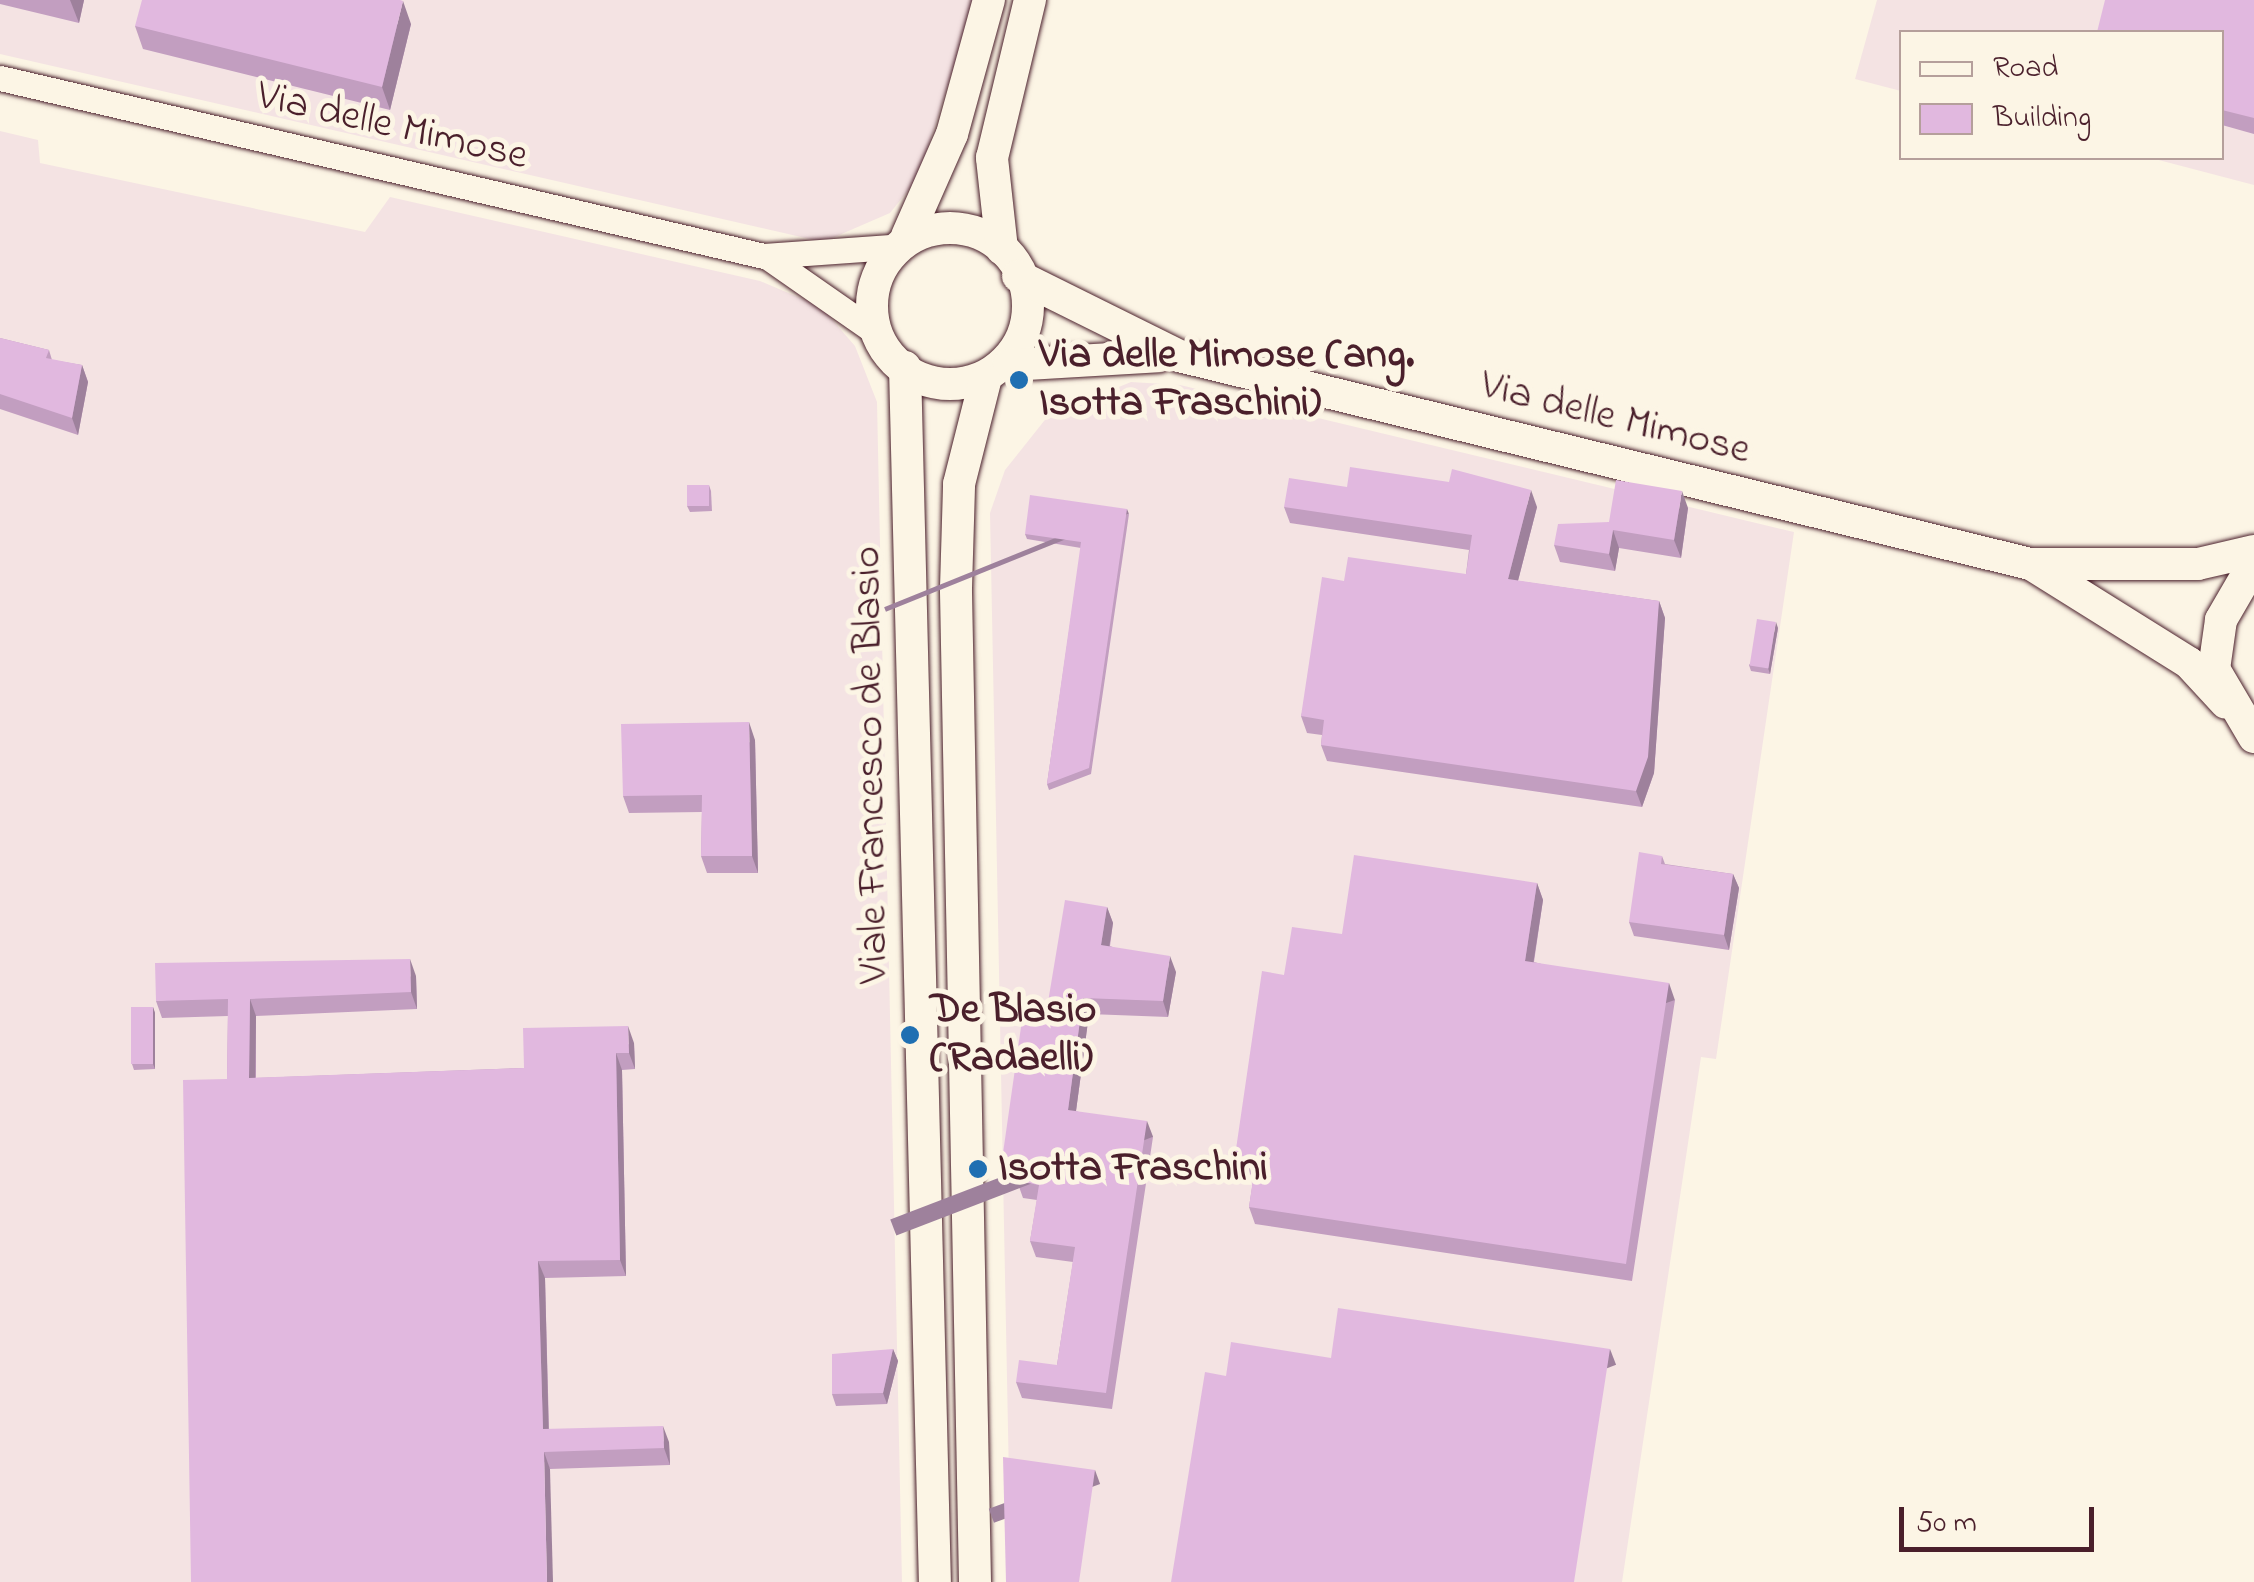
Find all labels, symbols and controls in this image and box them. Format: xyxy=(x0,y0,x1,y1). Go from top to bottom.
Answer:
legend xyxy=(1899,30,2224,160)
text: Road xyxy=(1993,47,2058,91)
street label: Via delle Mimose xyxy=(252,71,532,183)
text: Building xyxy=(1993,97,2091,141)
place label: Via delle Mimose (ang. Isotta Fraschini) xyxy=(1039,331,1414,430)
street label: Via delle Mimose xyxy=(1475,361,1755,477)
marker: Via delle Mimose (ang. Isotta Fraschini) xyxy=(1008,369,1030,391)
street label: Viale Francesco de Blasio xyxy=(843,546,901,984)
place label: De Blasio (Radaelli) xyxy=(930,986,1096,1084)
marker: De Blasio (Radaelli) xyxy=(899,1024,921,1046)
place label: Isotta Fraschini xyxy=(998,1144,1268,1194)
marker: Isotta Fraschini xyxy=(967,1158,989,1180)
scale bar xyxy=(1904,1487,2099,1549)
text: 50 m xyxy=(1916,1502,1977,1546)

